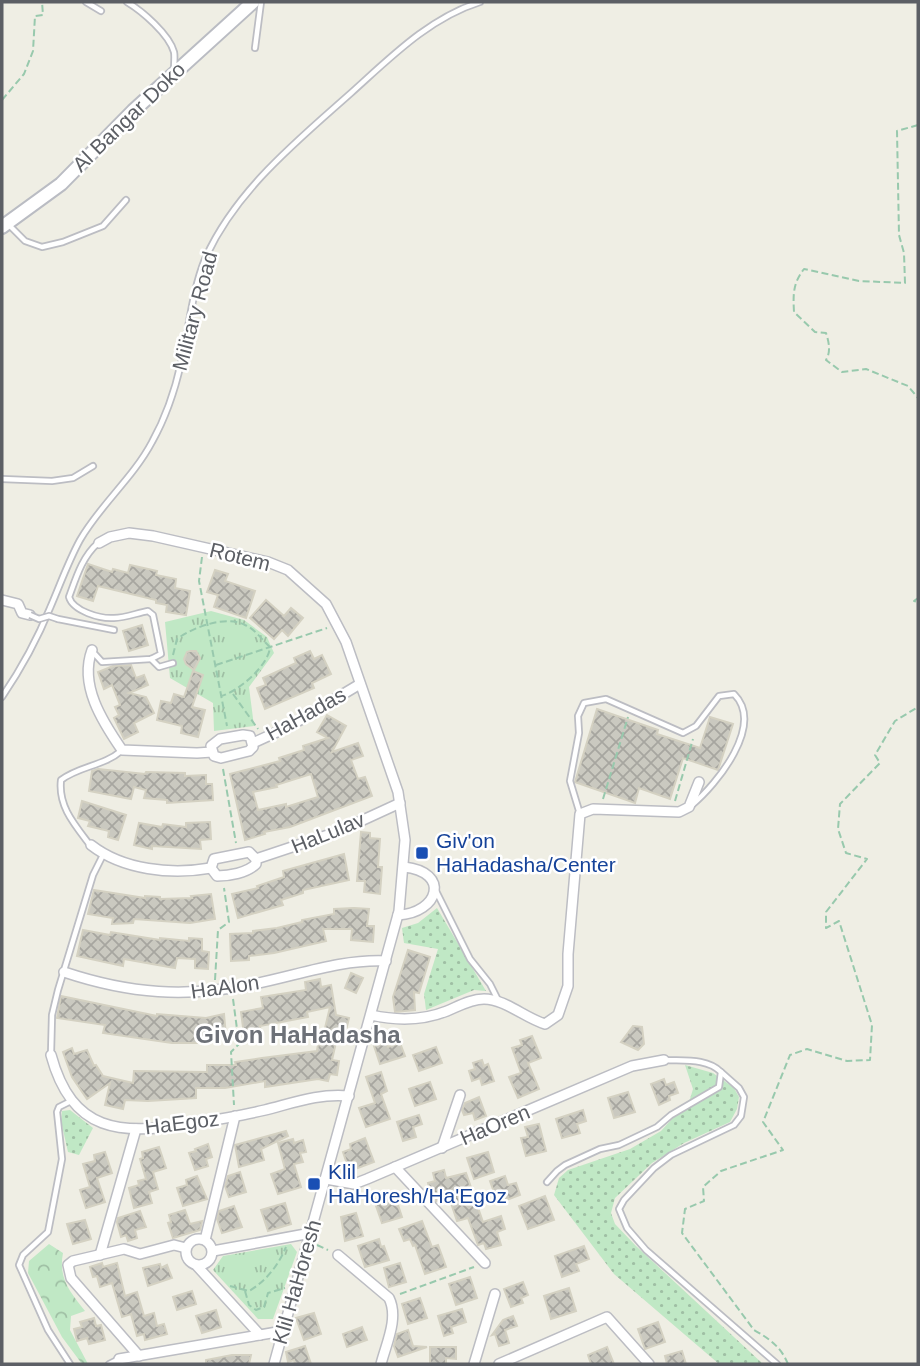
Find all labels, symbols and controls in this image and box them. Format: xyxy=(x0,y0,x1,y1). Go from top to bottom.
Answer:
street label: Al Bangar Doko xyxy=(68,57,190,176)
street label: Military Road xyxy=(168,249,221,373)
street label: Rotem xyxy=(207,538,273,575)
street label: HaHadas xyxy=(262,682,350,745)
street label: HaLulav xyxy=(288,807,368,858)
place label: Giv'on HaHadasha/Center xyxy=(436,829,616,876)
marker: Giv'on HaHadasha/Center xyxy=(414,845,430,861)
street label: HaAlon xyxy=(189,970,261,1003)
district label: Givon HaHadasha xyxy=(195,1021,401,1048)
street label: HaOren xyxy=(456,1100,533,1149)
street label: HaEgoz xyxy=(143,1107,220,1138)
place label: Klil HaHoresh/Ha'Egoz xyxy=(328,1160,507,1207)
marker: Klil HaHoresh/Ha'Egoz xyxy=(306,1176,322,1192)
street label: Klil HaHoresh xyxy=(268,1217,325,1347)

